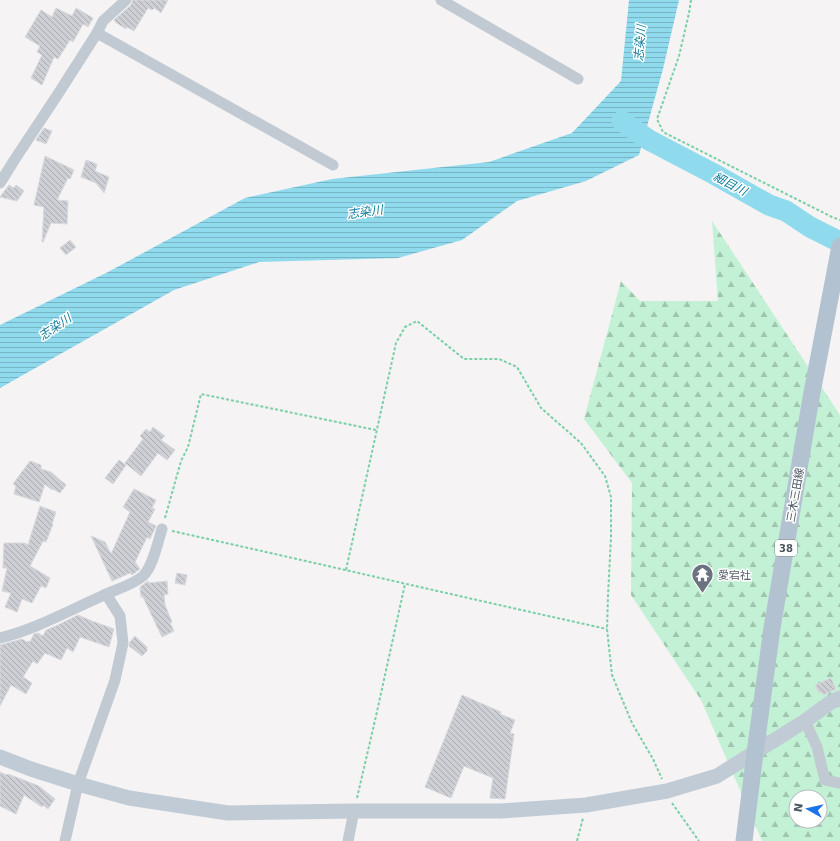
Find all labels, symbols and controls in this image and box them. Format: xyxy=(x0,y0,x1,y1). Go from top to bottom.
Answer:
water label: 志染川 xyxy=(631,22,649,62)
water label: 細目川 xyxy=(711,169,751,200)
water label: 志染川 xyxy=(346,202,386,221)
water label: 志染川 xyxy=(36,310,75,343)
street label: 三木三田線 xyxy=(784,467,807,523)
road number: 38 xyxy=(775,540,797,556)
temple icon: 愛宕社 xyxy=(689,562,715,595)
place label: 愛宕社 xyxy=(718,569,751,582)
north arrow xyxy=(788,789,828,829)
text: N xyxy=(792,802,806,813)

